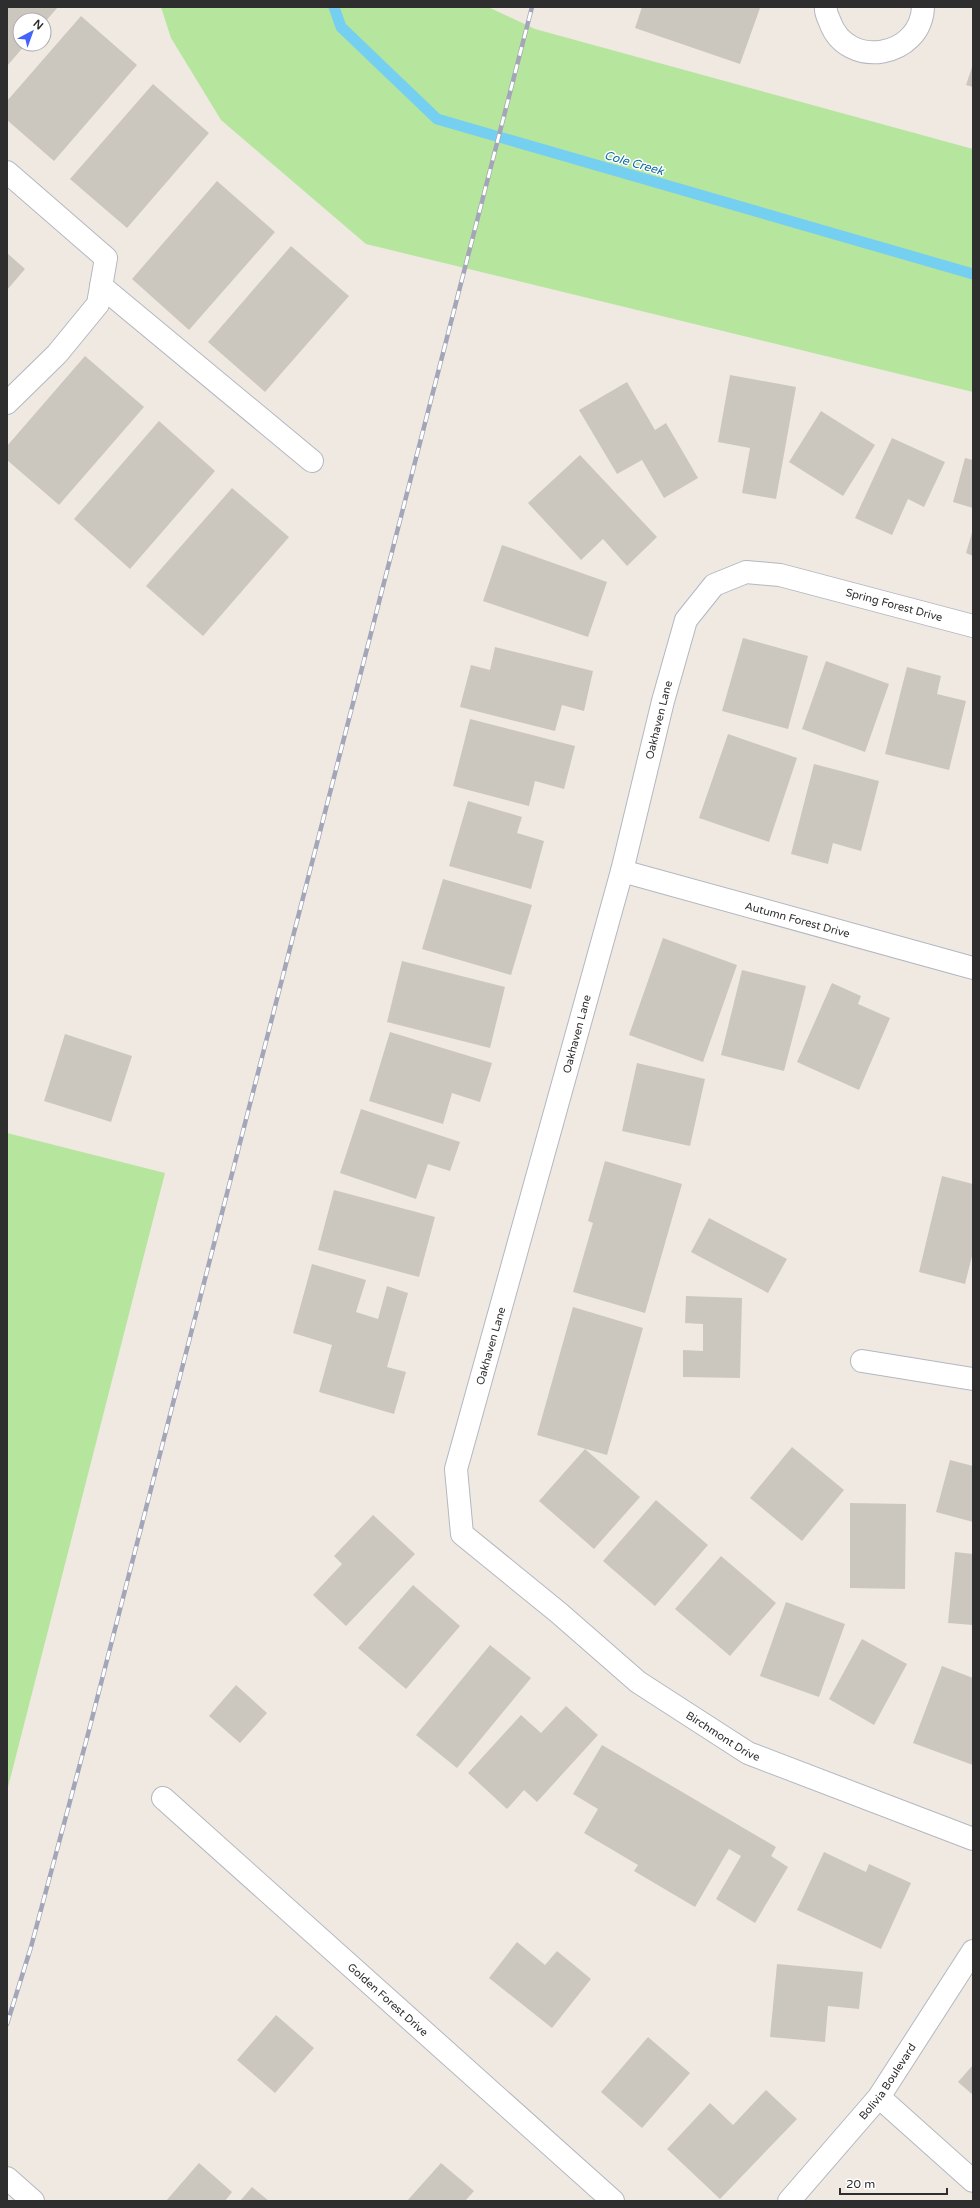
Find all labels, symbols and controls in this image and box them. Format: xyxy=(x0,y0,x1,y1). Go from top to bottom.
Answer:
north arrow xyxy=(12,12,52,52)
text: N xyxy=(31,17,46,33)
water label: Cole Creek xyxy=(603,148,667,179)
street label: Spring Forest Drive xyxy=(844,586,944,624)
street label: Oakhaven Lane xyxy=(643,679,675,761)
street label: Autumn Forest Drive xyxy=(744,899,851,940)
street label: Oakhaven Lane xyxy=(560,993,594,1075)
street label: Oakhaven Lane xyxy=(474,1305,508,1387)
street label: Birchmont Drive xyxy=(684,1708,762,1763)
street label: Golden Forest Drive xyxy=(345,1960,431,2039)
street label: Bolivia Boulevard xyxy=(856,2041,918,2122)
scale bar xyxy=(840,2170,947,2196)
text: 20 m xyxy=(846,2177,875,2191)

